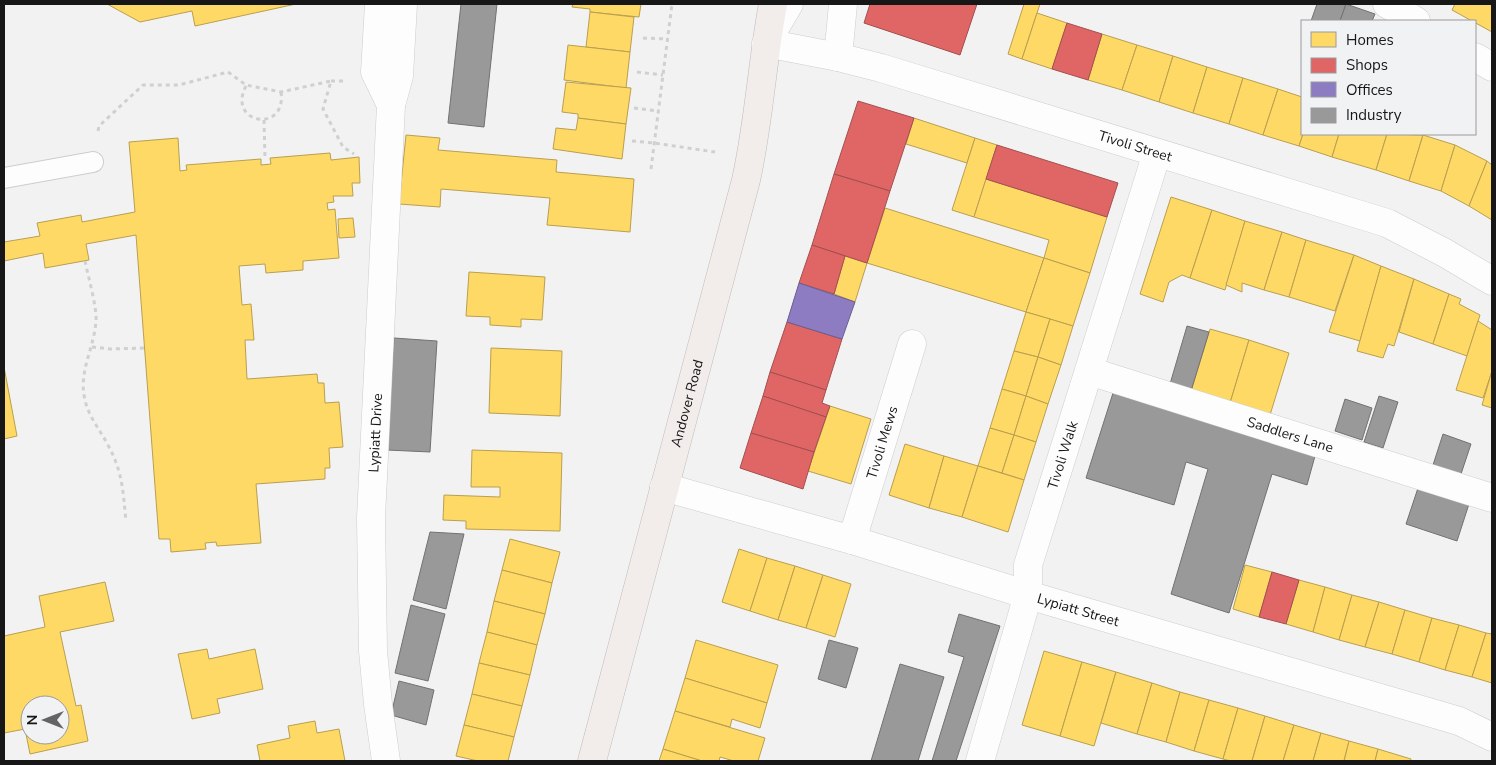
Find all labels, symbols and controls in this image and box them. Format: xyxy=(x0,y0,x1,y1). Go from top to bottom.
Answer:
legend xyxy=(1301,20,1476,135)
text: Homes xyxy=(1346,30,1394,50)
text: Shops xyxy=(1346,55,1388,75)
text: Offices xyxy=(1346,80,1393,100)
text: Industry xyxy=(1346,105,1402,125)
street label: Tivoli Street xyxy=(1096,126,1174,166)
street label: Andover Road xyxy=(666,358,707,449)
street label: Lypiatt Drive xyxy=(364,393,387,473)
street label: Tivoli Mews xyxy=(862,403,902,481)
street label: Saddlers Lane xyxy=(1245,412,1336,457)
street label: Tivoli Walk xyxy=(1043,417,1082,492)
street label: Lypiatt Street xyxy=(1035,589,1122,631)
north arrow xyxy=(20,695,70,745)
text: N xyxy=(23,715,42,725)

